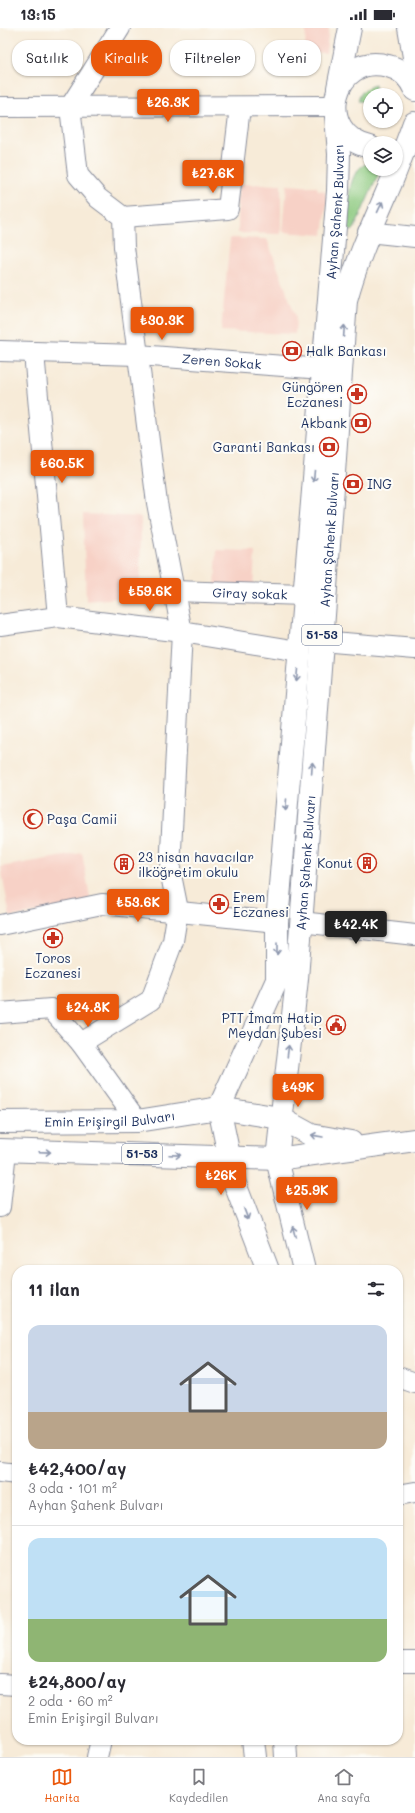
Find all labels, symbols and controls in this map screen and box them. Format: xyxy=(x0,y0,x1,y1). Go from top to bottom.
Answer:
text: 13:15 xyxy=(20,4,56,24)
chip: Satılık xyxy=(12,40,83,76)
chip: Kiralık xyxy=(91,40,162,76)
chip: Filtreler xyxy=(170,40,255,76)
chip: Yeni xyxy=(263,40,321,76)
map controls xyxy=(363,88,403,176)
button: locate xyxy=(363,88,403,128)
pin: ₺26.3K xyxy=(135,89,201,123)
text: ₺26.3K xyxy=(146,93,190,110)
button: layers xyxy=(363,136,403,176)
street label: Ayhan Şahenk Bulvarı xyxy=(322,144,347,280)
pin: ₺27.6K xyxy=(180,160,246,194)
text: ₺27.6K xyxy=(191,164,235,181)
one-way arrow xyxy=(377,202,384,214)
pin: ₺30.3K xyxy=(129,307,195,341)
text: ₺30.3K xyxy=(140,311,184,328)
one-way arrow xyxy=(340,325,347,338)
bank icon: Halk Bankası xyxy=(281,340,303,362)
place label: Halk Bankası xyxy=(306,342,386,359)
street label: Zeren Sokak xyxy=(181,349,262,372)
place label: Güngören Eczanesi xyxy=(282,378,343,410)
pharmacy icon: Güngören Eczanesi xyxy=(346,383,368,405)
bank icon: Akbank xyxy=(350,412,372,434)
place label: Akbank xyxy=(301,414,347,431)
bank icon: Garanti Bankası xyxy=(318,436,340,458)
place label: Garanti Bankası xyxy=(213,438,315,455)
pin: ₺60.5K xyxy=(29,450,95,484)
text: ₺60.5K xyxy=(40,454,84,471)
one-way arrow xyxy=(310,469,317,482)
street label: Ayhan Şahenk Bulvarı xyxy=(316,471,342,608)
bank icon: ING xyxy=(342,473,364,495)
place label: ING xyxy=(367,475,392,492)
pin: ₺59.6K xyxy=(117,578,183,612)
text: ₺59.6K xyxy=(128,582,172,599)
street label: Giray sokak xyxy=(212,583,288,602)
road number: 51-53 xyxy=(302,625,342,645)
one-way arrow xyxy=(293,668,300,681)
one-way arrow xyxy=(308,762,315,775)
street label: Ayhan Şahenk Bulvarı xyxy=(292,794,319,931)
one-way arrow xyxy=(283,798,290,811)
mosque icon: Paşa Camii xyxy=(22,808,44,830)
place label: Paşa Camii xyxy=(47,810,117,827)
place label: 23 nisan havacılar ilköğretim okulu xyxy=(138,848,254,880)
building icon: Konut xyxy=(356,852,378,874)
building icon: 23 nisan havacılar ilköğretim okulu xyxy=(113,853,135,875)
place label: Konut xyxy=(317,854,353,871)
place label: Erem Eczanesi xyxy=(233,888,289,920)
pin: ₺53.6K xyxy=(105,889,171,923)
text: ₺53.6K xyxy=(116,893,160,910)
pharmacy icon: Erem Eczanesi xyxy=(208,893,230,915)
pin: ₺42.4K xyxy=(323,911,389,945)
text: ₺42.4K xyxy=(334,915,378,932)
pharmacy icon: Toros Eczanesi xyxy=(42,927,64,949)
one-way arrow xyxy=(273,942,281,955)
place label: Toros Eczanesi xyxy=(25,949,81,981)
pin: ₺24.8K xyxy=(55,994,121,1028)
text: ₺24.8K xyxy=(66,998,110,1015)
place label: PTT İmam Hatip Meydan Şubesi xyxy=(222,1009,322,1041)
public building icon: PTT İmam Hatip Meydan Şubesi xyxy=(325,1014,347,1036)
one-way arrow xyxy=(284,1045,292,1058)
pin: ₺49K xyxy=(274,1074,322,1108)
text: ₺49K xyxy=(282,1078,314,1095)
street label: Emin Erişirgil Bulvarı xyxy=(44,1106,176,1130)
one-way arrow xyxy=(311,1132,324,1140)
road number: 51-53 xyxy=(122,1144,162,1164)
one-way arrow xyxy=(38,1148,51,1155)
one-way arrow xyxy=(168,1152,181,1159)
pin: ₺26K xyxy=(197,1162,245,1196)
text: ₺26K xyxy=(205,1166,237,1183)
pin: ₺25.9K xyxy=(274,1177,340,1211)
text: ₺25.9K xyxy=(285,1181,329,1198)
one-way arrow xyxy=(243,1207,251,1219)
one-way arrow xyxy=(290,1226,298,1239)
text: 11 ilan xyxy=(28,1278,80,1300)
icon: filters xyxy=(365,1278,387,1300)
icon: home xyxy=(172,1351,244,1423)
text: ₺42,400/ay xyxy=(28,1457,126,1479)
text: 3 oda · 101 m² xyxy=(28,1479,117,1496)
text: Ayhan Şahenk Bulvarı xyxy=(28,1496,164,1513)
icon: home xyxy=(172,1564,244,1636)
text: ₺24,800/ay xyxy=(28,1670,126,1692)
text: 2 oda · 60 m² xyxy=(28,1692,113,1709)
text: Emin Erişirgil Bulvarı xyxy=(28,1709,159,1726)
tab: Harita xyxy=(45,1766,80,1805)
tab: Kaydedilen xyxy=(169,1766,228,1805)
tab: Ana sayfa xyxy=(317,1766,370,1805)

